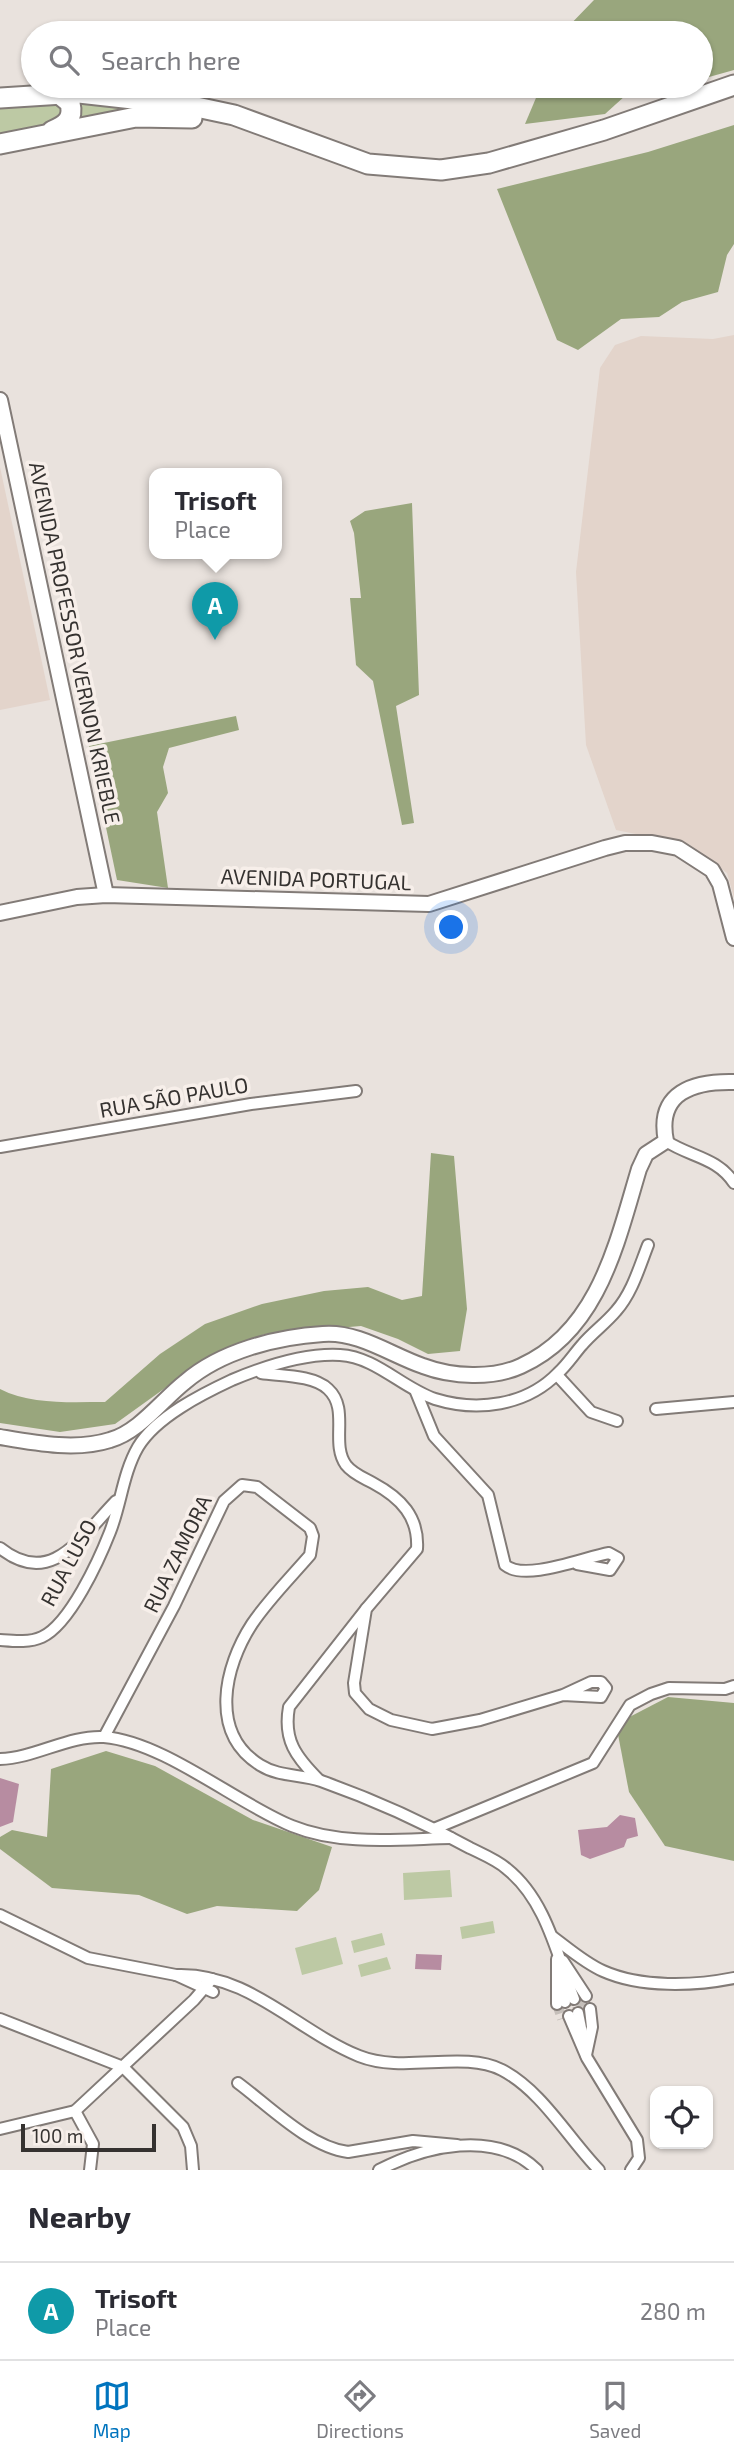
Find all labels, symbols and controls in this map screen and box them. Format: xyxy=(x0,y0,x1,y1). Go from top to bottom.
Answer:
search box xyxy=(21,21,713,98)
icon: search xyxy=(45,41,83,79)
text: Search here xyxy=(101,44,241,75)
street label: AVENIDA PROFESSOR VERNON KRIEBLE xyxy=(25,459,126,826)
popup xyxy=(149,468,282,559)
text: Trisoft xyxy=(174,484,257,515)
text: Place xyxy=(174,515,231,543)
pin: A xyxy=(192,582,238,640)
street label: AVENIDA PORTUGAL xyxy=(220,863,412,894)
your location xyxy=(434,910,468,944)
street label: RUA SÃO PAULO xyxy=(97,1071,250,1122)
street label: RUA ZAMORA xyxy=(137,1491,216,1616)
street label: RUA LUSO xyxy=(34,1515,101,1610)
map controls xyxy=(650,2086,713,2149)
button: locate xyxy=(650,2086,713,2149)
scale bar xyxy=(21,2121,156,2153)
text: 100 m xyxy=(32,2124,83,2147)
text: Nearby xyxy=(28,2198,131,2234)
text: Trisoft xyxy=(95,2282,177,2313)
text: A xyxy=(43,2297,59,2325)
text: 280 m xyxy=(640,2297,706,2325)
text: Place xyxy=(95,2313,151,2341)
tab: Map xyxy=(93,2377,131,2442)
tab: Directions xyxy=(316,2377,404,2442)
tab: Saved xyxy=(589,2377,641,2442)

